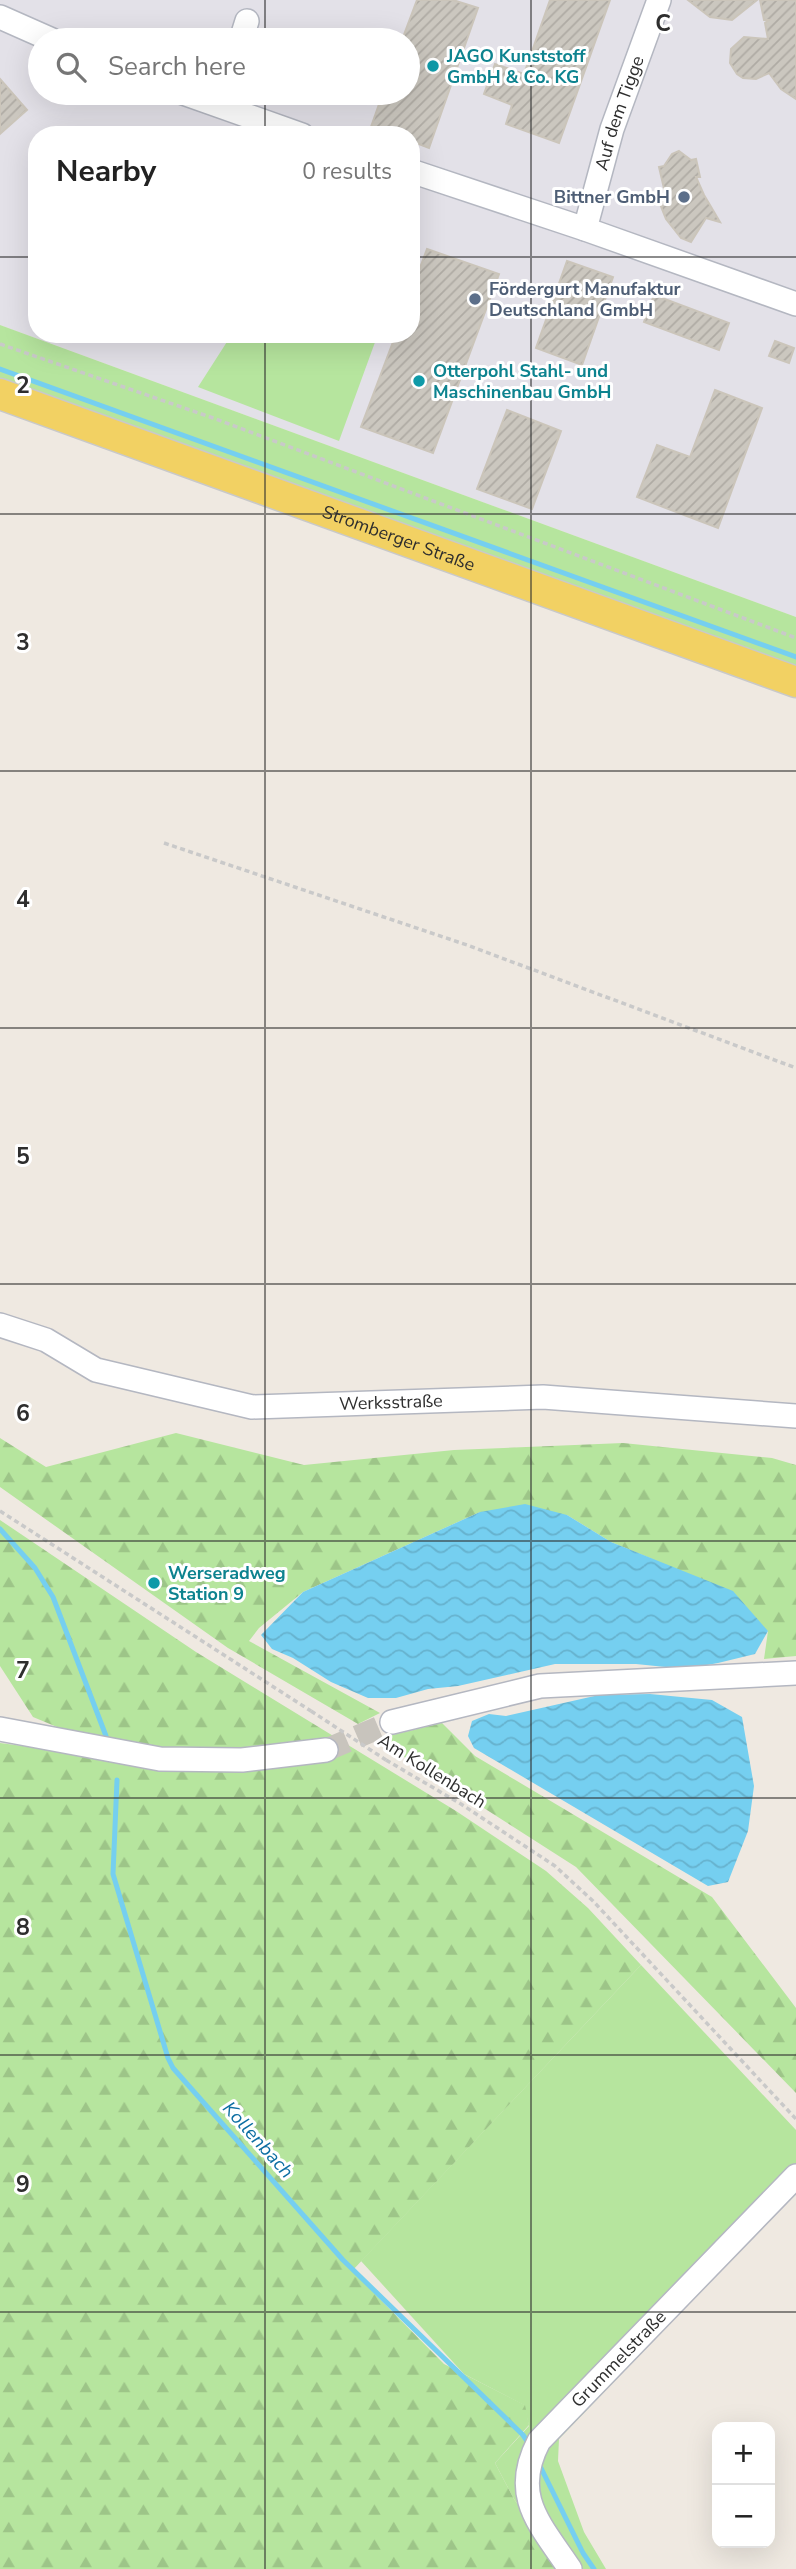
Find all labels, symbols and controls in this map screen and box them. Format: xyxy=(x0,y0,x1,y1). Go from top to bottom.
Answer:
text: C xyxy=(655,8,671,39)
search box xyxy=(28,28,420,105)
place label: JAGO Kunststoff GmbH & Co. KG xyxy=(446,44,586,89)
icon: search xyxy=(52,48,90,86)
text: Search here xyxy=(108,49,246,84)
street label: Auf dem Tigge xyxy=(589,52,650,173)
marker: JAGO Kunststoff GmbH & Co. KG xyxy=(425,58,441,74)
text: Nearby xyxy=(56,151,156,192)
text: 0 results xyxy=(302,156,392,187)
place label: Bittner GmbH xyxy=(554,185,670,209)
marker: Bittner GmbH xyxy=(676,189,692,205)
place label: Fördergurt Manufaktur Deutschland GmbH xyxy=(489,277,681,322)
marker: Fördergurt Manufaktur Deutschland GmbH xyxy=(467,291,483,307)
place label: Otterpohl Stahl- und Maschinenbau GmbH xyxy=(433,359,611,404)
text: 2 xyxy=(16,370,30,401)
marker: Otterpohl Stahl- und Maschinenbau GmbH xyxy=(411,373,427,389)
street label: Stromberger Straße xyxy=(319,500,478,577)
text: 3 xyxy=(16,627,30,658)
text: 4 xyxy=(16,884,30,915)
text: 5 xyxy=(16,1141,30,1172)
street label: Werksstraße xyxy=(339,1388,443,1416)
text: 6 xyxy=(16,1398,30,1429)
place label: Werseradweg Station 9 xyxy=(168,1561,286,1606)
marker: Werseradweg Station 9 xyxy=(146,1575,162,1591)
text: 7 xyxy=(16,1655,30,1686)
street label: Am Kollenbach xyxy=(373,1728,491,1814)
text: 8 xyxy=(16,1912,30,1943)
water label: Kollenbach xyxy=(217,2096,299,2184)
text: 9 xyxy=(16,2169,30,2200)
street label: Grummelstraße xyxy=(566,2305,671,2413)
map controls xyxy=(712,2422,775,2548)
button: + xyxy=(712,2422,775,2485)
button: − xyxy=(712,2485,775,2548)

